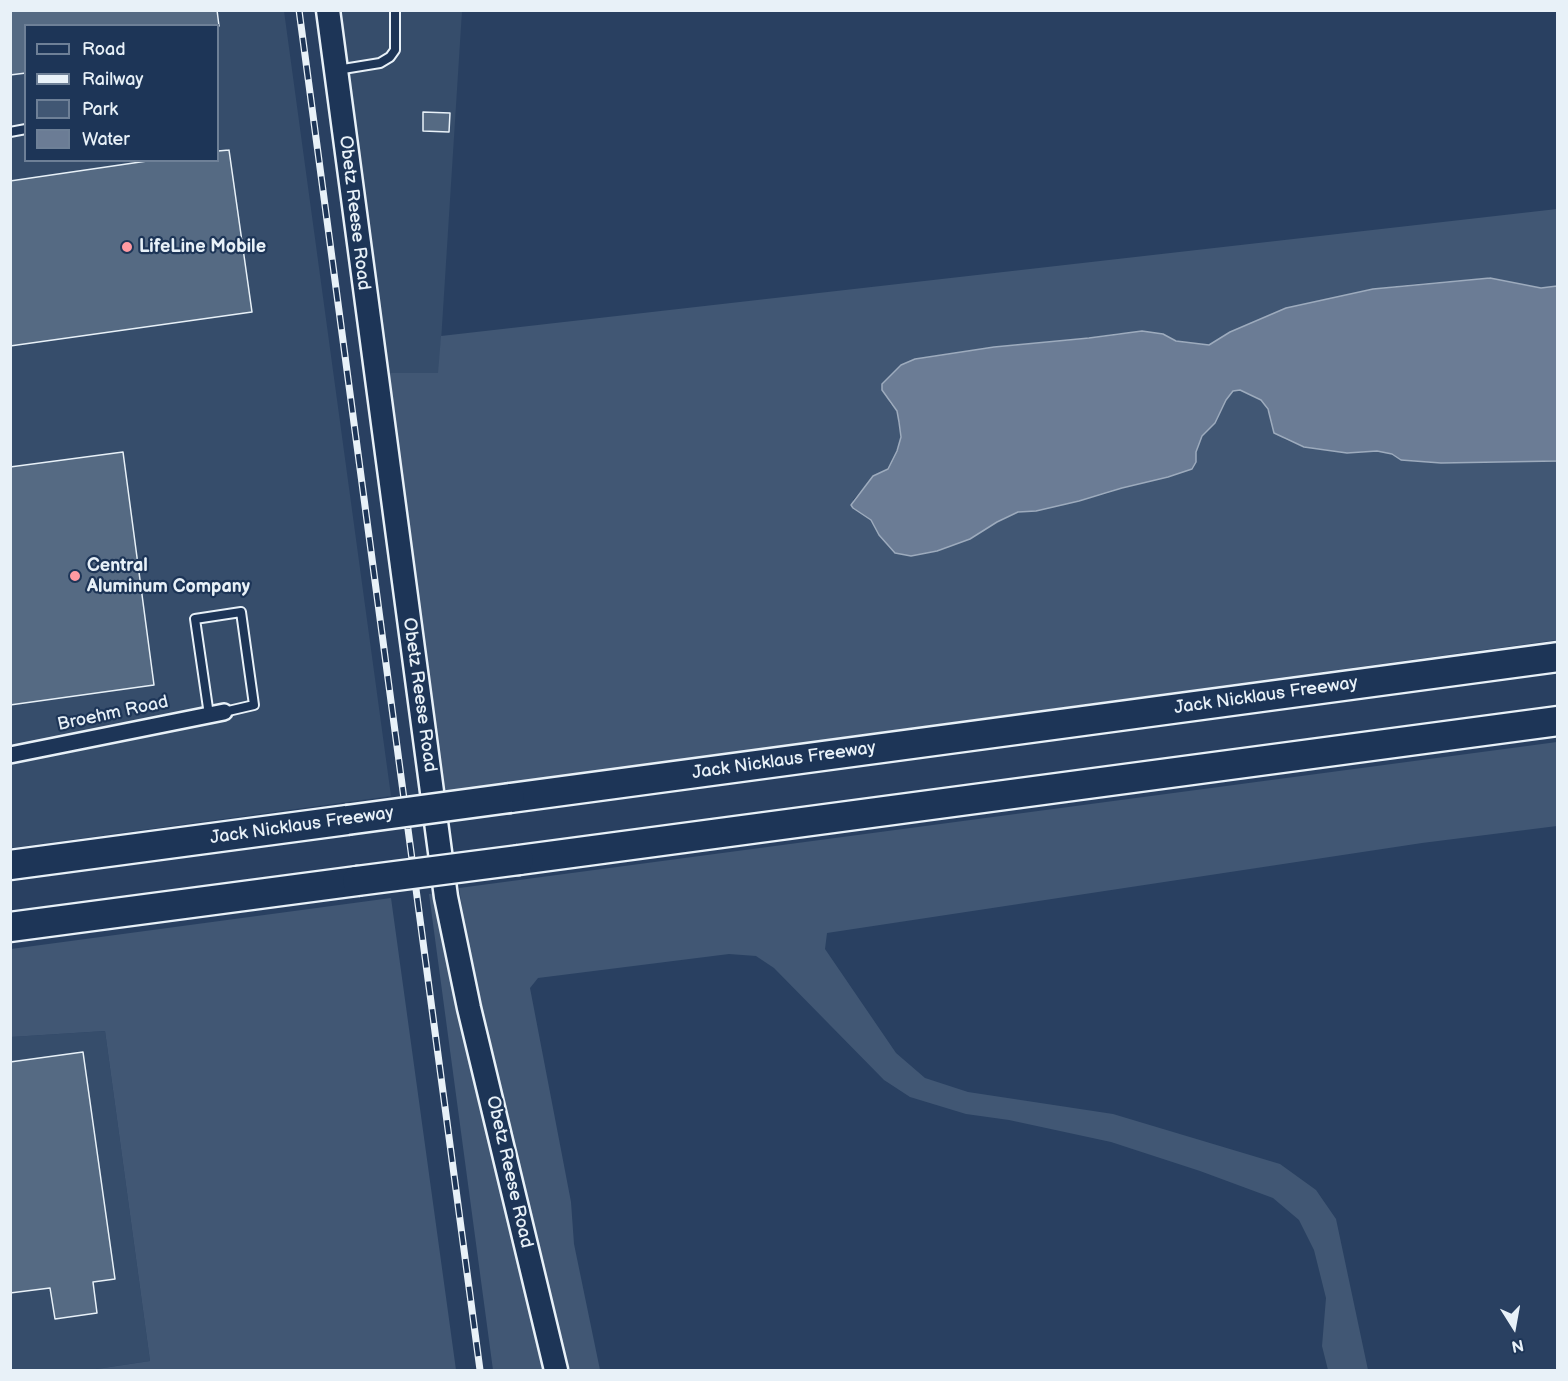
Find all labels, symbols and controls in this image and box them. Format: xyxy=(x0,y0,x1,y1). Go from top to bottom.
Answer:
legend xyxy=(24,24,219,162)
text: Road xyxy=(82,39,126,60)
text: Railway xyxy=(82,69,144,90)
text: Park xyxy=(82,99,118,120)
text: Water xyxy=(82,129,130,150)
street label: Obetz Reese Road xyxy=(334,134,374,292)
place label: LifeLine Mobile xyxy=(139,236,266,258)
marker: LifeLine Mobile xyxy=(120,240,134,254)
place label: Central Aluminum Company xyxy=(87,555,250,598)
marker: Central Aluminum Company xyxy=(68,569,82,583)
street label: Obetz Reese Road xyxy=(397,616,441,774)
street label: Jack Nicklaus Freeway xyxy=(1173,672,1359,720)
street label: Broehm Road xyxy=(56,692,170,736)
street label: Jack Nicklaus Freeway xyxy=(691,737,877,785)
street label: Jack Nicklaus Freeway xyxy=(209,802,395,850)
street label: Obetz Reese Road xyxy=(481,1094,537,1250)
north arrow xyxy=(1484,1297,1544,1357)
text: N xyxy=(1510,1335,1525,1356)

